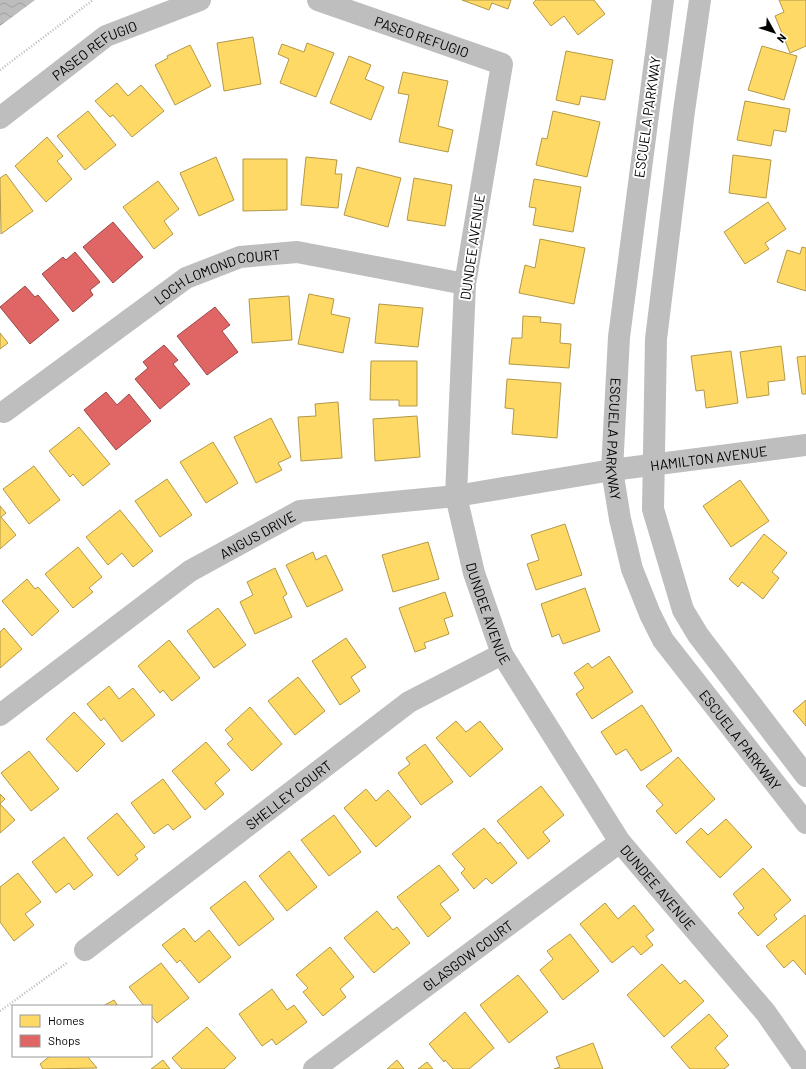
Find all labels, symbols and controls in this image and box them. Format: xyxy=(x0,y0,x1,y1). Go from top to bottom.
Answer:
street label: PASEO REFUGIO xyxy=(372,12,471,60)
north arrow xyxy=(754,12,794,52)
street label: PASEO REFUGIO xyxy=(48,16,139,83)
text: N xyxy=(775,32,790,46)
street label: ESCUELA PARKWAY xyxy=(630,55,664,179)
street label: DUNDEE AVENUE xyxy=(456,193,488,301)
street label: LOCH LOMOND COURT xyxy=(150,245,281,307)
street label: ESCUELA PARKWAY xyxy=(603,377,625,501)
street label: HAMILTON AVENUE xyxy=(649,442,768,474)
street label: ANGUS DRIVE xyxy=(216,507,298,562)
street label: DUNDEE AVENUE xyxy=(463,561,515,667)
street label: ESCUELA PARKWAY xyxy=(696,686,785,793)
street label: SHELLEY COURT xyxy=(242,756,335,833)
street label: DUNDEE AVENUE xyxy=(617,841,700,933)
street label: GLASGOW COURT xyxy=(419,916,516,994)
legend xyxy=(12,1005,152,1057)
text: Homes xyxy=(48,1013,85,1027)
text: Shops xyxy=(48,1033,81,1047)

